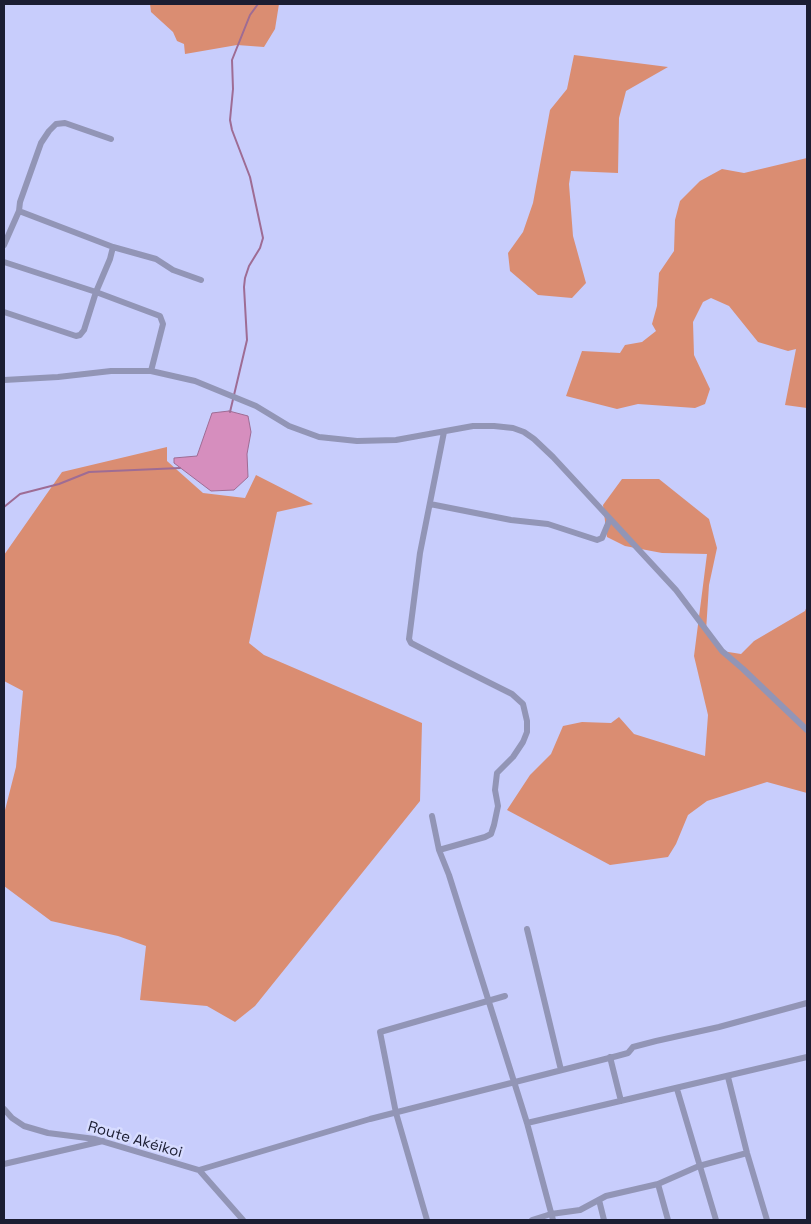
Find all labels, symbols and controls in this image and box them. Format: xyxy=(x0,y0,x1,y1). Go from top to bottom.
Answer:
street label: Route Akéikoi xyxy=(86,1118,184,1162)

